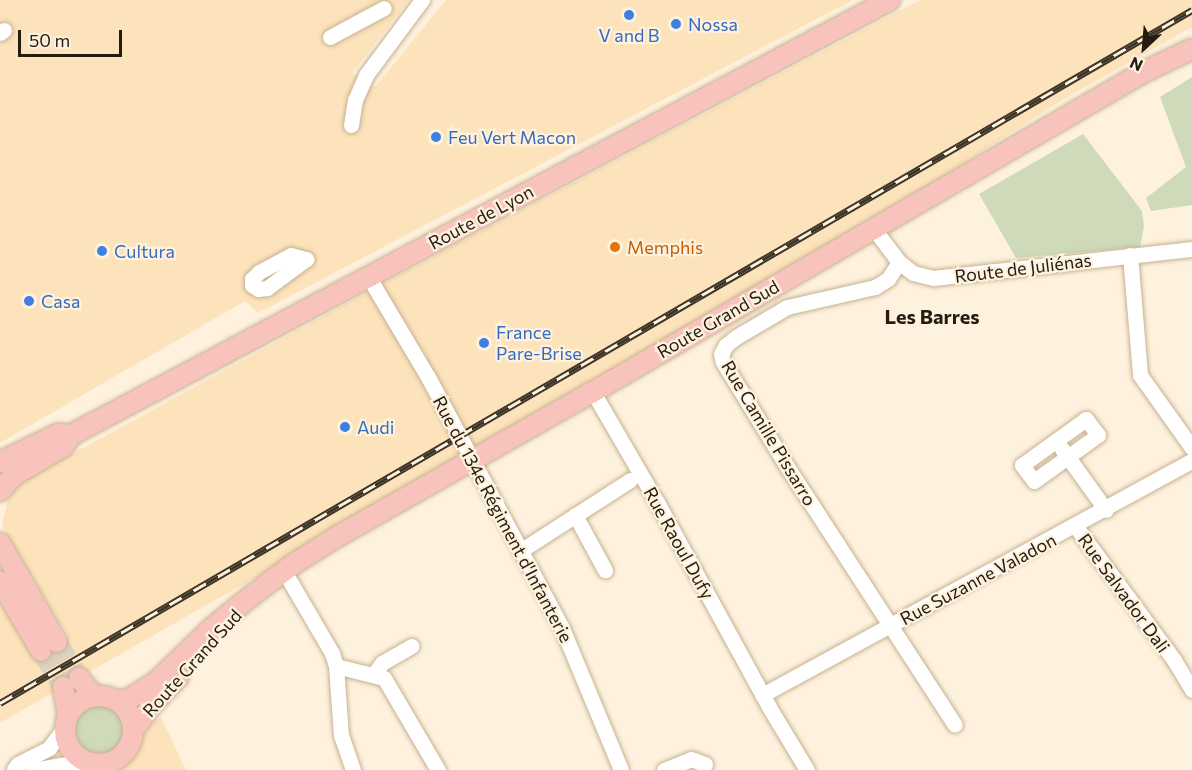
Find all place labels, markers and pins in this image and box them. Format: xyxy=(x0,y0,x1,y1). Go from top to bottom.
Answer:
marker: V and B xyxy=(622,8,636,22)
place label: Nossa xyxy=(688,13,738,35)
marker: Nossa xyxy=(669,17,683,31)
place label: V and B xyxy=(599,24,659,46)
place label: Feu Vert Macon xyxy=(448,126,576,148)
marker: Feu Vert Macon xyxy=(429,130,443,144)
place label: Memphis xyxy=(627,236,703,258)
place label: Cultura xyxy=(114,240,175,262)
marker: Memphis xyxy=(608,240,622,254)
marker: Cultura xyxy=(95,244,109,258)
place label: Casa xyxy=(41,290,80,312)
marker: Casa xyxy=(22,294,36,308)
place label: France Pare-Brise xyxy=(496,322,582,364)
marker: France Pare-Brise xyxy=(477,336,491,350)
place label: Audi xyxy=(357,416,394,438)
marker: Audi xyxy=(338,420,352,434)

